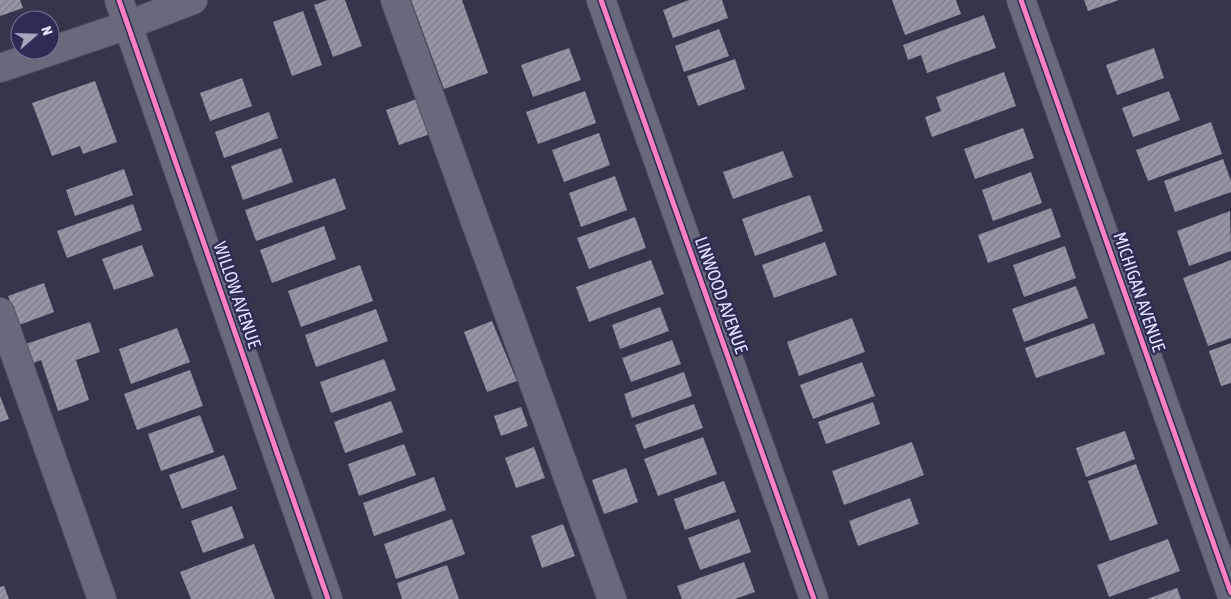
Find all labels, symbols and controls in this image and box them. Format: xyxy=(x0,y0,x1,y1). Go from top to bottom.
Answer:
north arrow xyxy=(10,10,60,60)
text: N xyxy=(38,24,56,37)
street label: MICHIGAN AVENUE xyxy=(1109,229,1170,355)
street label: LINWOOD AVENUE xyxy=(691,234,752,356)
street label: WILLOW AVENUE xyxy=(209,239,266,351)

